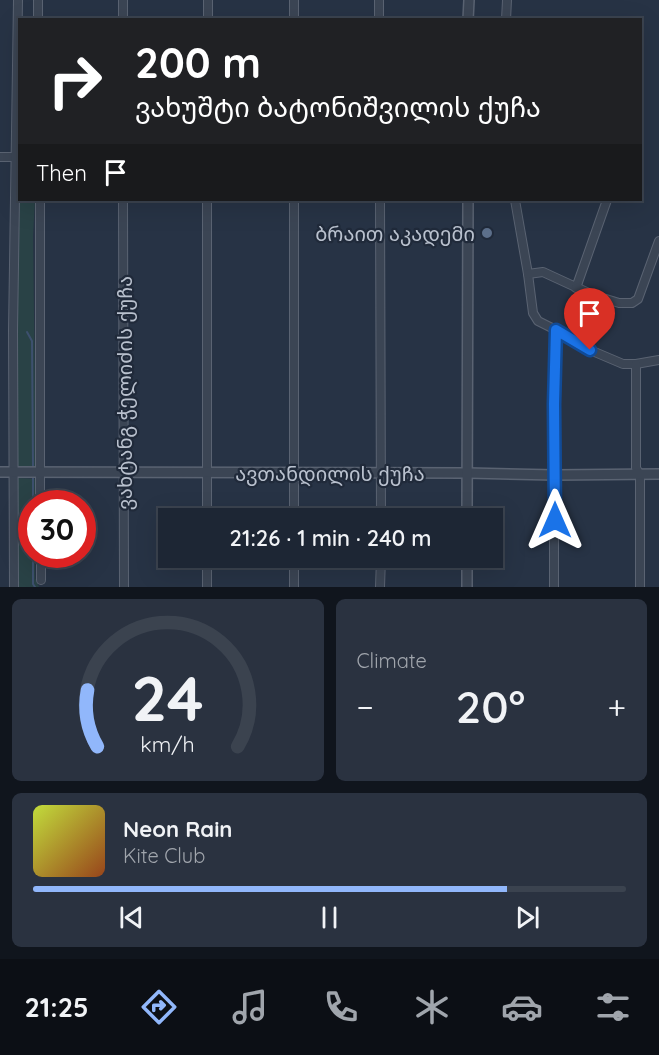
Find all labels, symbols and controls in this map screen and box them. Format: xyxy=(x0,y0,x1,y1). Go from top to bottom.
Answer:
text: 200 m xyxy=(135,36,261,89)
icon: right xyxy=(36,42,114,120)
text: ვახუშტი ბატონიშვილის ქუჩა xyxy=(135,90,541,124)
icon: arrive xyxy=(99,156,132,189)
text: Then xyxy=(36,159,87,187)
place label: ბრაით აკადემი xyxy=(315,221,475,247)
marker: ბრაით აკადემი xyxy=(480,226,494,240)
street label: ვახტანგ ჭელიძის ქუჩა xyxy=(112,276,138,510)
pin xyxy=(564,288,615,350)
icon: arrive xyxy=(573,297,606,330)
street label: ავთანდილის ქუჩა xyxy=(235,461,425,487)
position arrow xyxy=(523,488,587,552)
speed limit sign: 30 xyxy=(18,490,96,568)
text: 21:26 · 1 min · 240 m xyxy=(230,524,431,552)
text: Climate xyxy=(357,648,427,673)
text: 24 xyxy=(132,659,204,737)
text: 20° xyxy=(456,678,525,734)
text: − xyxy=(357,686,374,727)
text: + xyxy=(607,686,626,727)
text: km/h xyxy=(141,731,195,757)
text: Neon Rain xyxy=(123,815,232,843)
text: Kite Club xyxy=(123,843,205,868)
icon: previous xyxy=(115,901,148,934)
icon: pause xyxy=(313,901,346,934)
icon: next xyxy=(511,901,544,934)
icon: directions xyxy=(138,986,180,1028)
icon: music xyxy=(229,986,271,1028)
icon: phone xyxy=(320,986,362,1028)
icon: climate xyxy=(411,986,453,1028)
icon: car xyxy=(501,986,543,1028)
icon: filters xyxy=(592,986,634,1028)
text: 21:25 xyxy=(24,990,89,1024)

